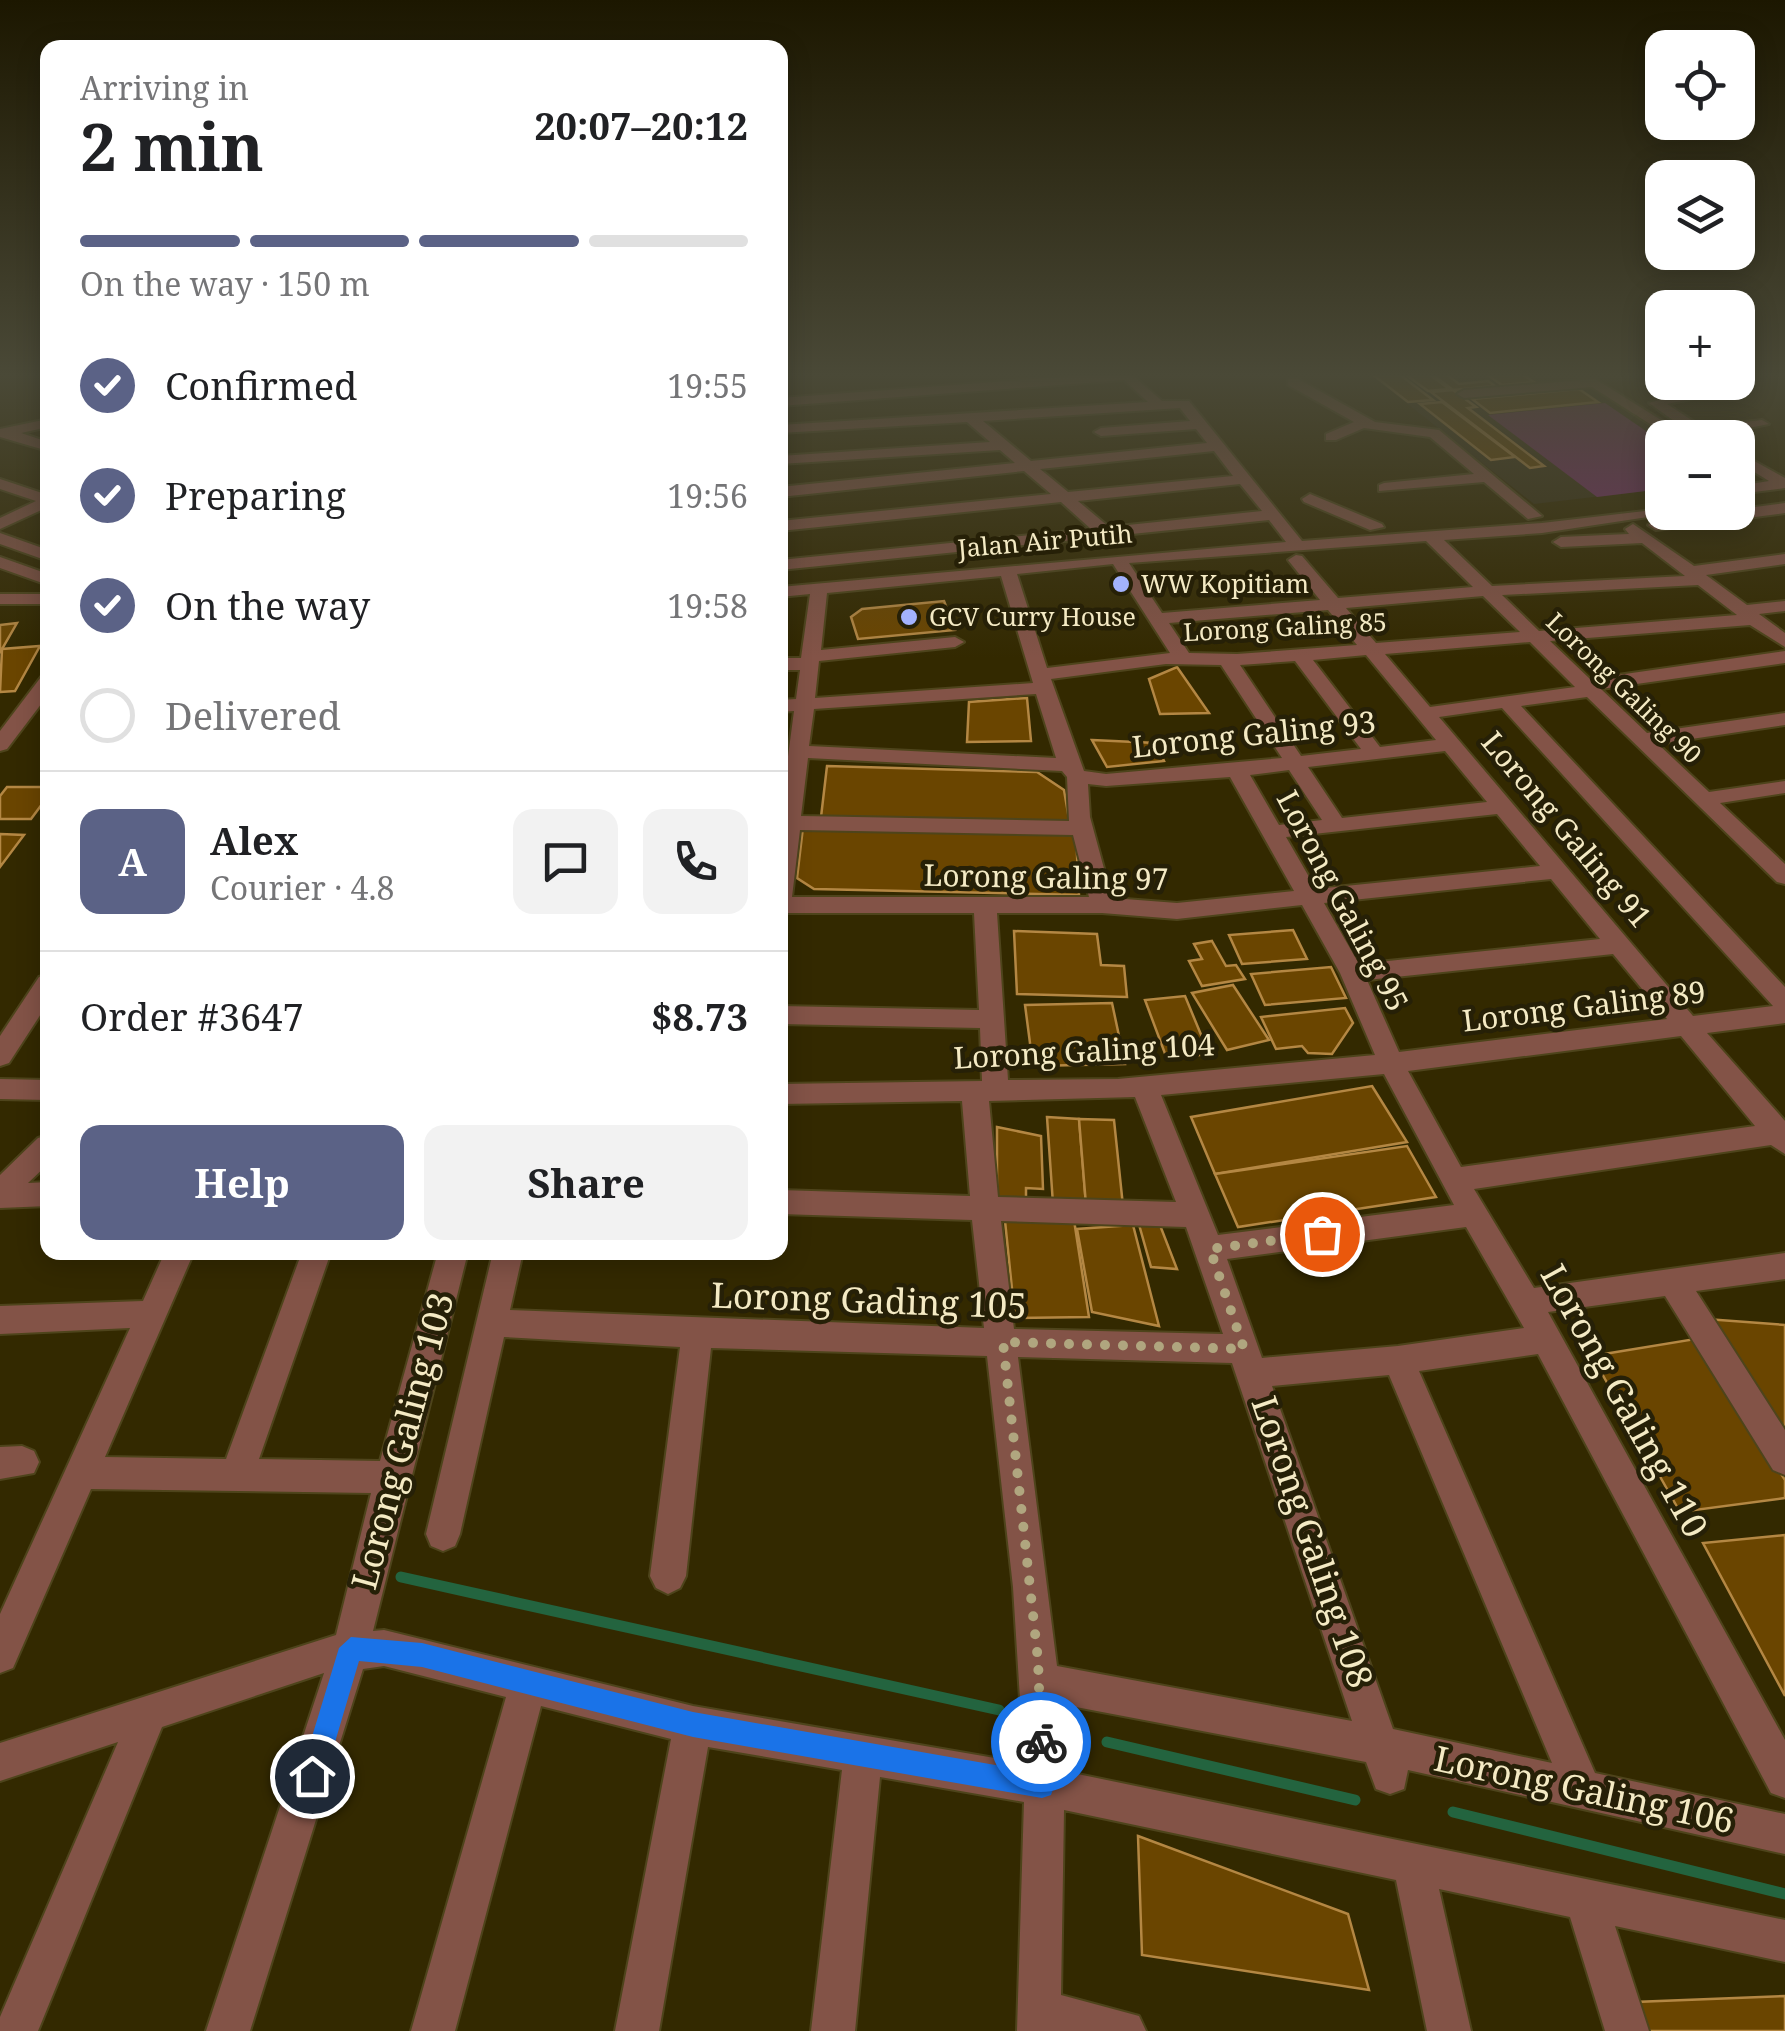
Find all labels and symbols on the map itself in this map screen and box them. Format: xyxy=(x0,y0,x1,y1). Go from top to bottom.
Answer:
street label: Jalan Air Putih xyxy=(955,515,1134,565)
place label: WW Kopitiam xyxy=(1141,566,1309,600)
marker: WW Kopitiam xyxy=(1110,573,1132,595)
place label: GCV Curry House xyxy=(929,599,1136,633)
street label: Lorong Galing 85 xyxy=(1182,604,1388,648)
street label: Lorong Galing 90 xyxy=(1540,604,1710,770)
marker: GCV Curry House xyxy=(898,606,920,628)
street label: Lorong Galing 93 xyxy=(1130,700,1378,767)
street label: Lorong Galing 91 xyxy=(1473,722,1662,936)
street label: Lorong Galing 95 xyxy=(1268,783,1419,1018)
street label: Lorong Galing 97 xyxy=(923,854,1169,899)
street label: Lorong Galing 89 xyxy=(1460,970,1708,1041)
street label: Lorong Galing 104 xyxy=(952,1023,1216,1078)
pin xyxy=(1280,1192,1365,1277)
street label: Lorong Galing 110 xyxy=(1531,1255,1720,1545)
street label: Lorong Gading 105 xyxy=(710,1271,1028,1328)
street label: Lorong Galing 103 xyxy=(339,1287,464,1594)
street label: Lorong Galing 108 xyxy=(1242,1390,1385,1693)
courier xyxy=(991,1692,1091,1792)
pin xyxy=(270,1734,355,1819)
street label: Lorong Galing 106 xyxy=(1430,1734,1738,1843)

